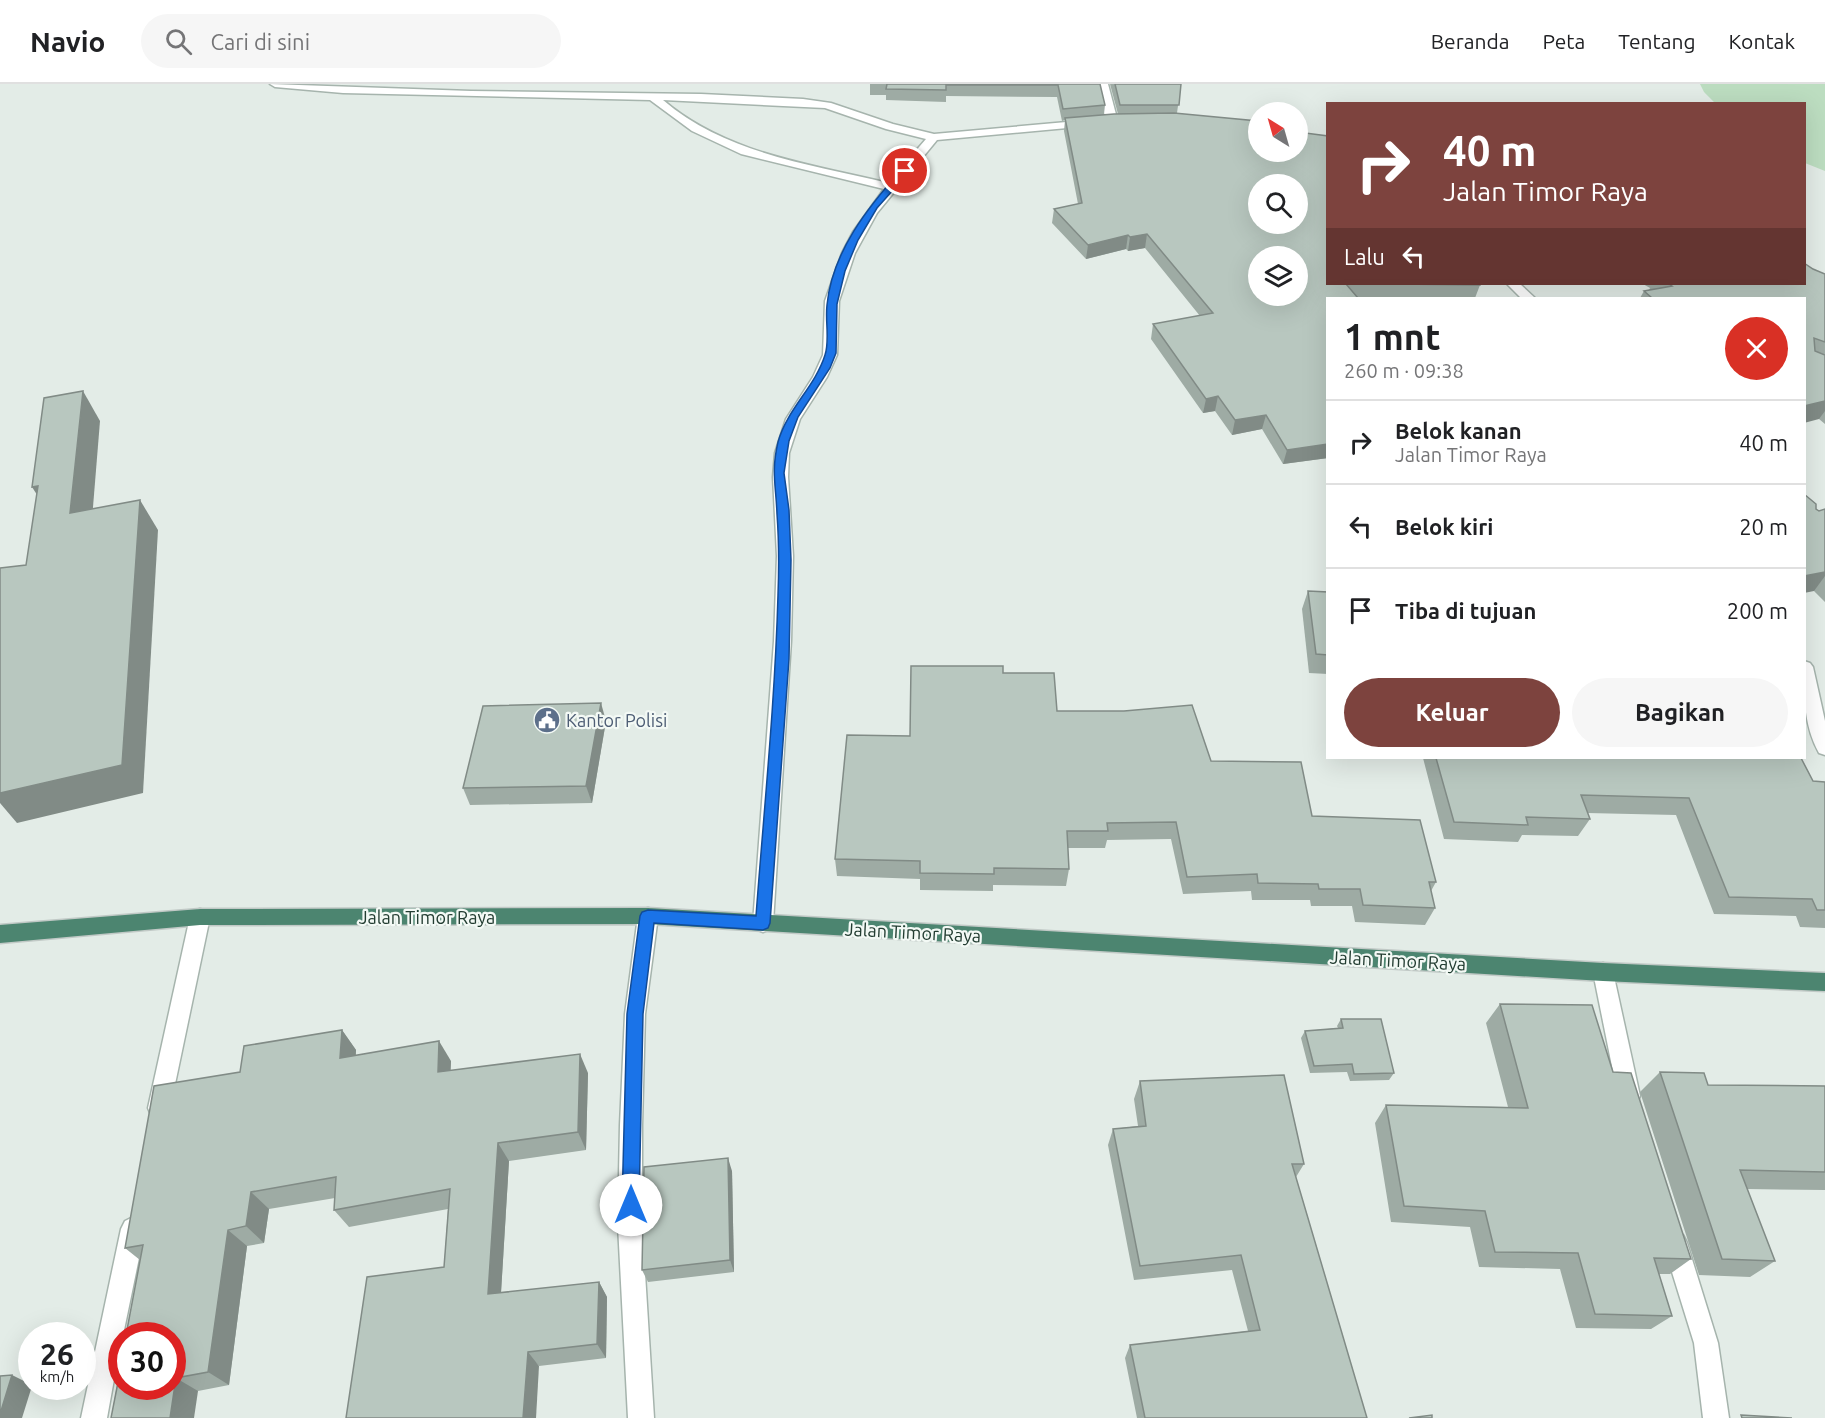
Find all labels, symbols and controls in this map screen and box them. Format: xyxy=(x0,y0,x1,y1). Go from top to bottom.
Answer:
search box xyxy=(141,14,561,68)
icon: search xyxy=(162,25,195,58)
text: Navio xyxy=(30,26,105,57)
text: Cari di sini xyxy=(210,29,310,54)
text: Beranda xyxy=(1431,29,1510,53)
text: Peta xyxy=(1543,29,1585,53)
text: Tentang xyxy=(1618,29,1696,53)
text: Kontak xyxy=(1729,29,1795,53)
north arrow xyxy=(1248,102,1308,162)
map controls xyxy=(1248,102,1308,306)
icon: right xyxy=(1344,126,1422,204)
text: 40 m xyxy=(1443,127,1537,174)
pin xyxy=(879,145,930,196)
icon: arrive xyxy=(888,154,921,187)
button: search xyxy=(1248,174,1308,234)
text: Jalan Timor Raya xyxy=(1443,176,1648,206)
icon: left xyxy=(1397,240,1430,273)
text: Lalu xyxy=(1344,244,1385,269)
button: layers xyxy=(1248,246,1308,306)
text: 1 mnt xyxy=(1344,316,1440,357)
button: close xyxy=(1725,317,1788,380)
text: 260 m · 09:38 xyxy=(1344,359,1464,382)
text: Belok kanan xyxy=(1395,418,1522,443)
icon: right xyxy=(1344,426,1377,459)
text: 40 m xyxy=(1739,430,1788,455)
text: Jalan Timor Raya xyxy=(1395,443,1547,466)
icon: left xyxy=(1344,510,1377,543)
text: Belok kiri xyxy=(1395,514,1493,539)
text: 20 m xyxy=(1739,514,1788,539)
icon: arrive xyxy=(1344,594,1377,627)
text: Tiba di tujuan xyxy=(1395,598,1536,623)
text: 200 m xyxy=(1727,598,1788,623)
button: Keluar xyxy=(1344,678,1560,747)
button: Bagikan xyxy=(1572,678,1788,747)
public building icon: Kantor Polisi xyxy=(532,705,562,735)
place label: Kantor Polisi xyxy=(566,710,667,730)
street label: Jalan Timor Raya xyxy=(359,907,495,927)
street label: Jalan Timor Raya xyxy=(844,918,982,946)
street label: Jalan Timor Raya xyxy=(1329,946,1467,974)
position arrow xyxy=(599,1173,663,1237)
speed limit sign: 30 xyxy=(108,1322,186,1400)
text: 26 xyxy=(40,1337,74,1371)
text: km/h xyxy=(40,1368,74,1385)

